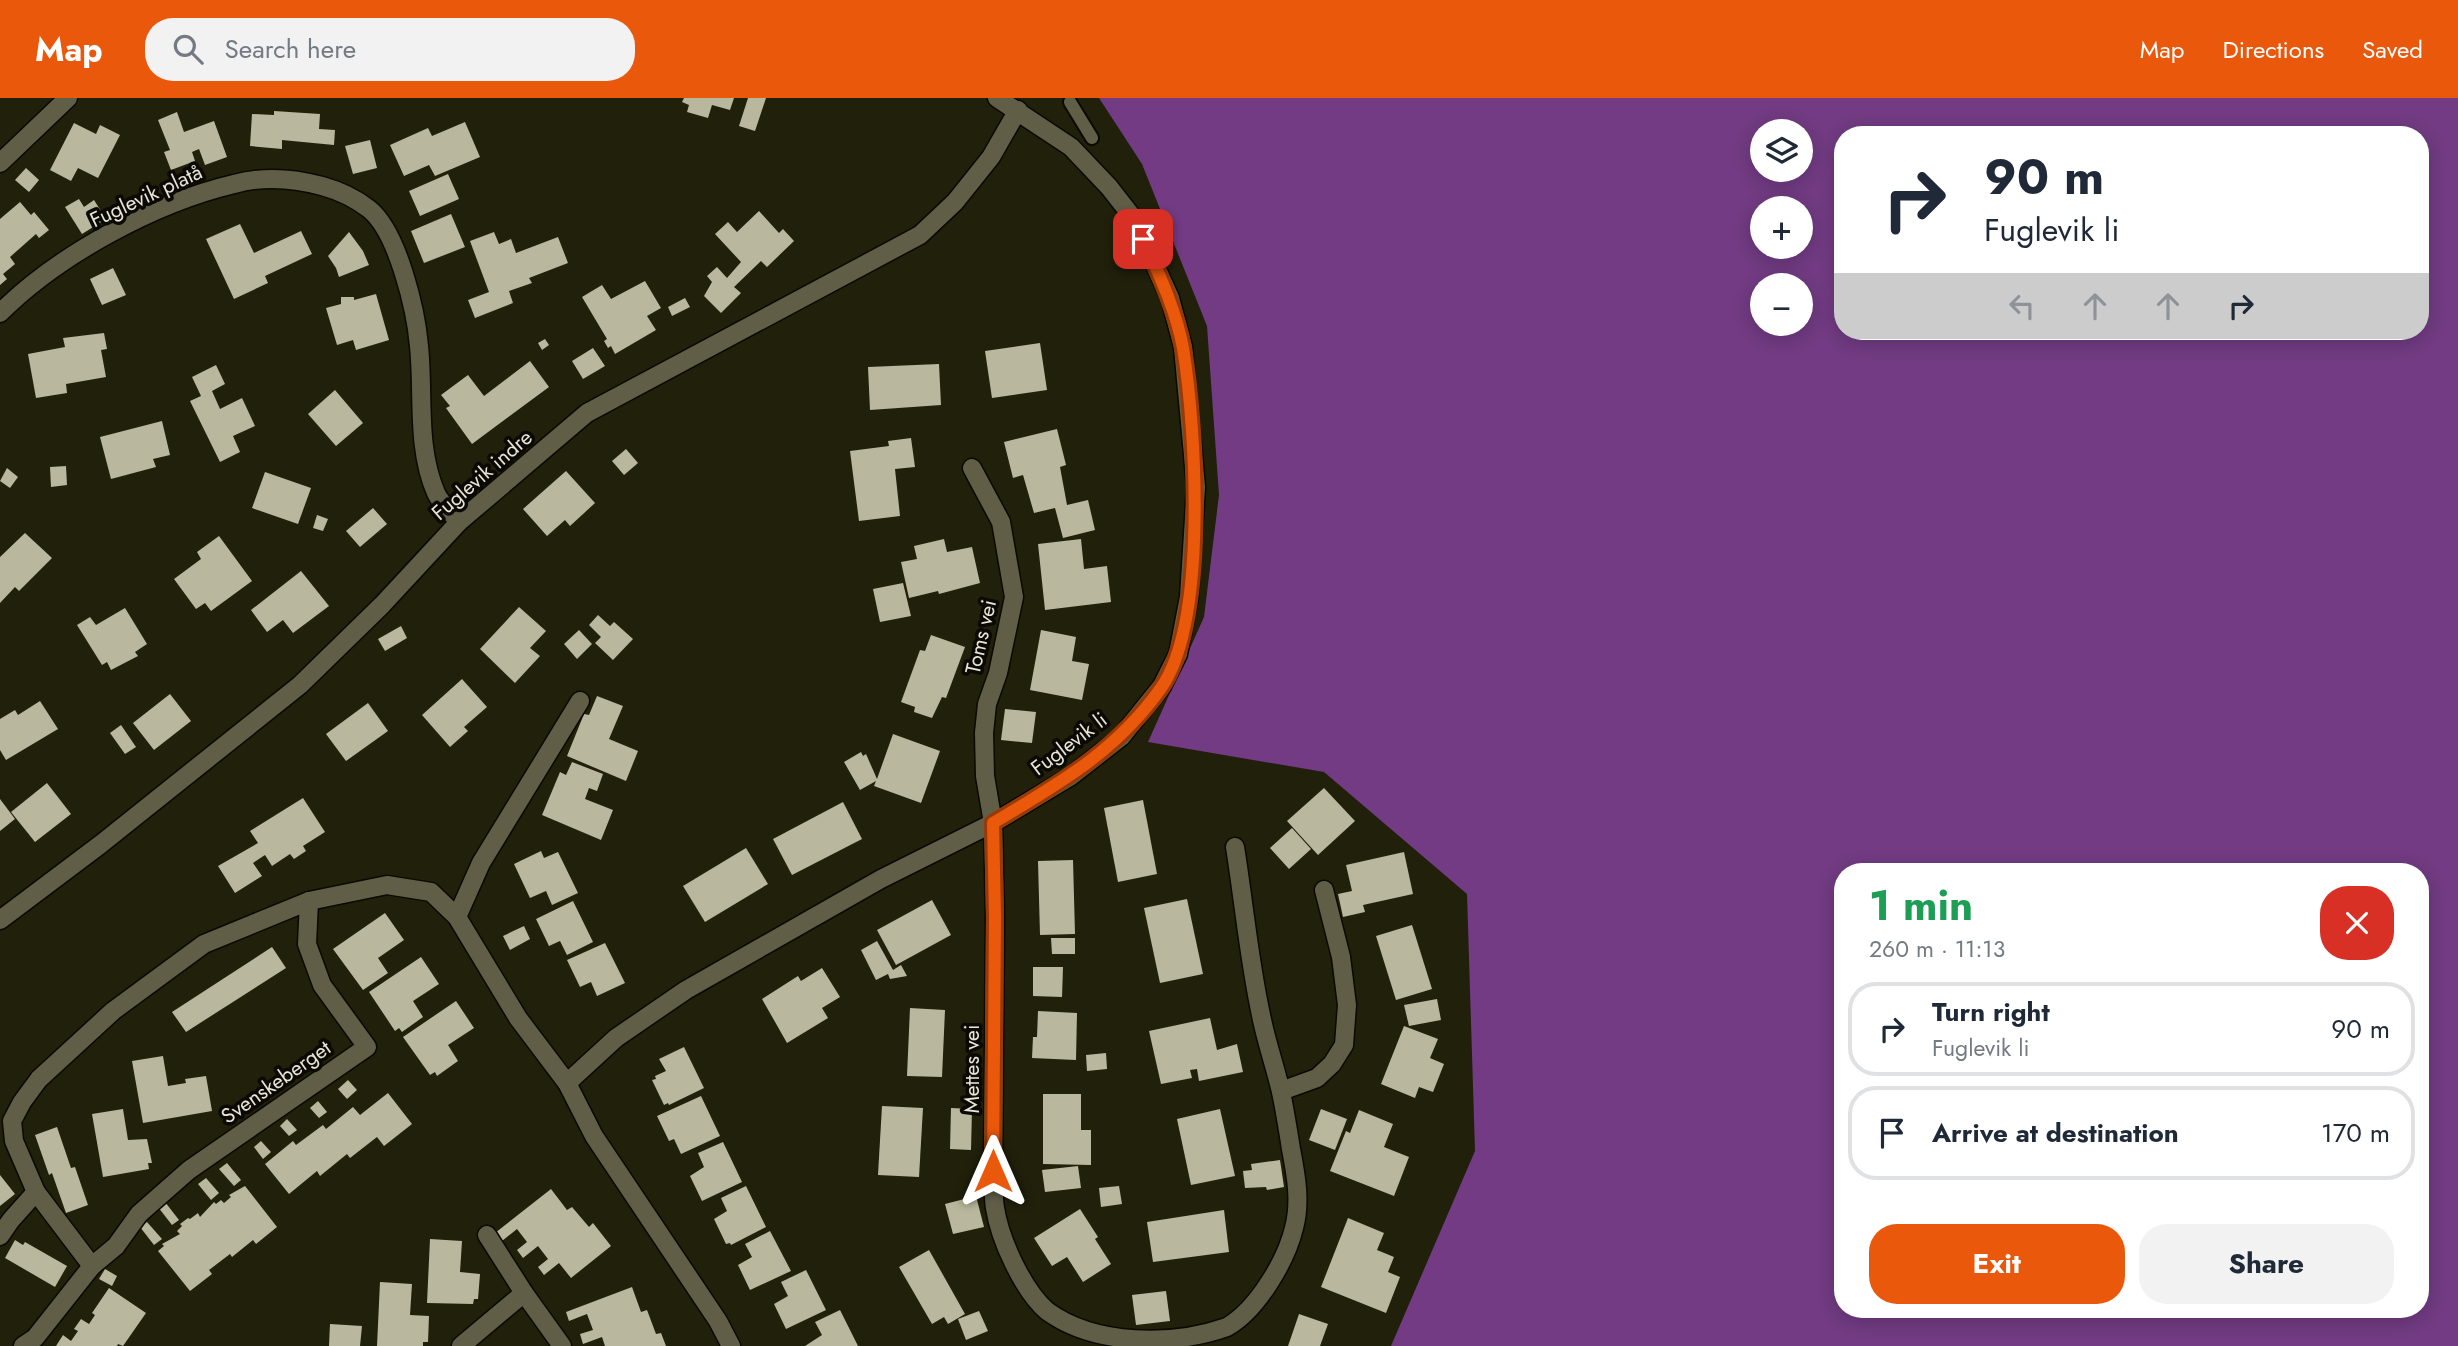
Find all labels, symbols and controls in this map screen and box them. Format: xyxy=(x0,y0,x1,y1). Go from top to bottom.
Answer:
search box xyxy=(145,18,635,81)
text: Map xyxy=(35,26,103,73)
icon: search xyxy=(169,30,207,68)
text: Search here xyxy=(225,30,356,68)
text: Map xyxy=(2140,32,2185,67)
text: Directions xyxy=(2223,32,2324,67)
text: Saved xyxy=(2362,32,2423,67)
map controls xyxy=(1750,119,1813,336)
button: layers xyxy=(1750,119,1813,182)
text: 90 m xyxy=(1984,142,2104,212)
icon: right xyxy=(1869,154,1960,245)
street label: Fuglevik platå xyxy=(85,157,207,235)
button: + xyxy=(1750,196,1813,259)
text: Fuglevik li xyxy=(1984,207,2120,253)
pin xyxy=(1113,209,1173,269)
icon: arrive xyxy=(1124,220,1162,258)
button: − xyxy=(1750,273,1813,336)
icon: left xyxy=(2003,287,2041,325)
icon: ahead xyxy=(2076,287,2114,325)
icon: ahead xyxy=(2149,287,2187,325)
icon: right xyxy=(2222,287,2260,325)
street label: Fuglevik indre xyxy=(425,423,539,527)
street label: Toms vei xyxy=(958,597,1004,677)
street label: Fuglevik li xyxy=(1024,705,1114,783)
text: 1 min xyxy=(1869,875,1973,936)
button: close xyxy=(2320,886,2394,960)
text: 260 m · 11:13 xyxy=(1869,932,2005,966)
text: Turn right xyxy=(1932,993,2050,1031)
icon: right xyxy=(1873,1010,1911,1048)
text: 90 m xyxy=(2331,1010,2390,1048)
street label: Mettes vei xyxy=(957,1025,987,1113)
text: Fuglevik li xyxy=(1932,1031,2029,1065)
street label: Svenskeberget xyxy=(215,1033,337,1131)
icon: arrive xyxy=(1873,1114,1911,1152)
text: Arrive at destination xyxy=(1932,1114,2179,1152)
text: 170 m xyxy=(2321,1114,2390,1152)
position arrow xyxy=(956,1134,1030,1208)
button: Exit xyxy=(1869,1224,2125,1304)
button: Share xyxy=(2139,1224,2394,1304)

